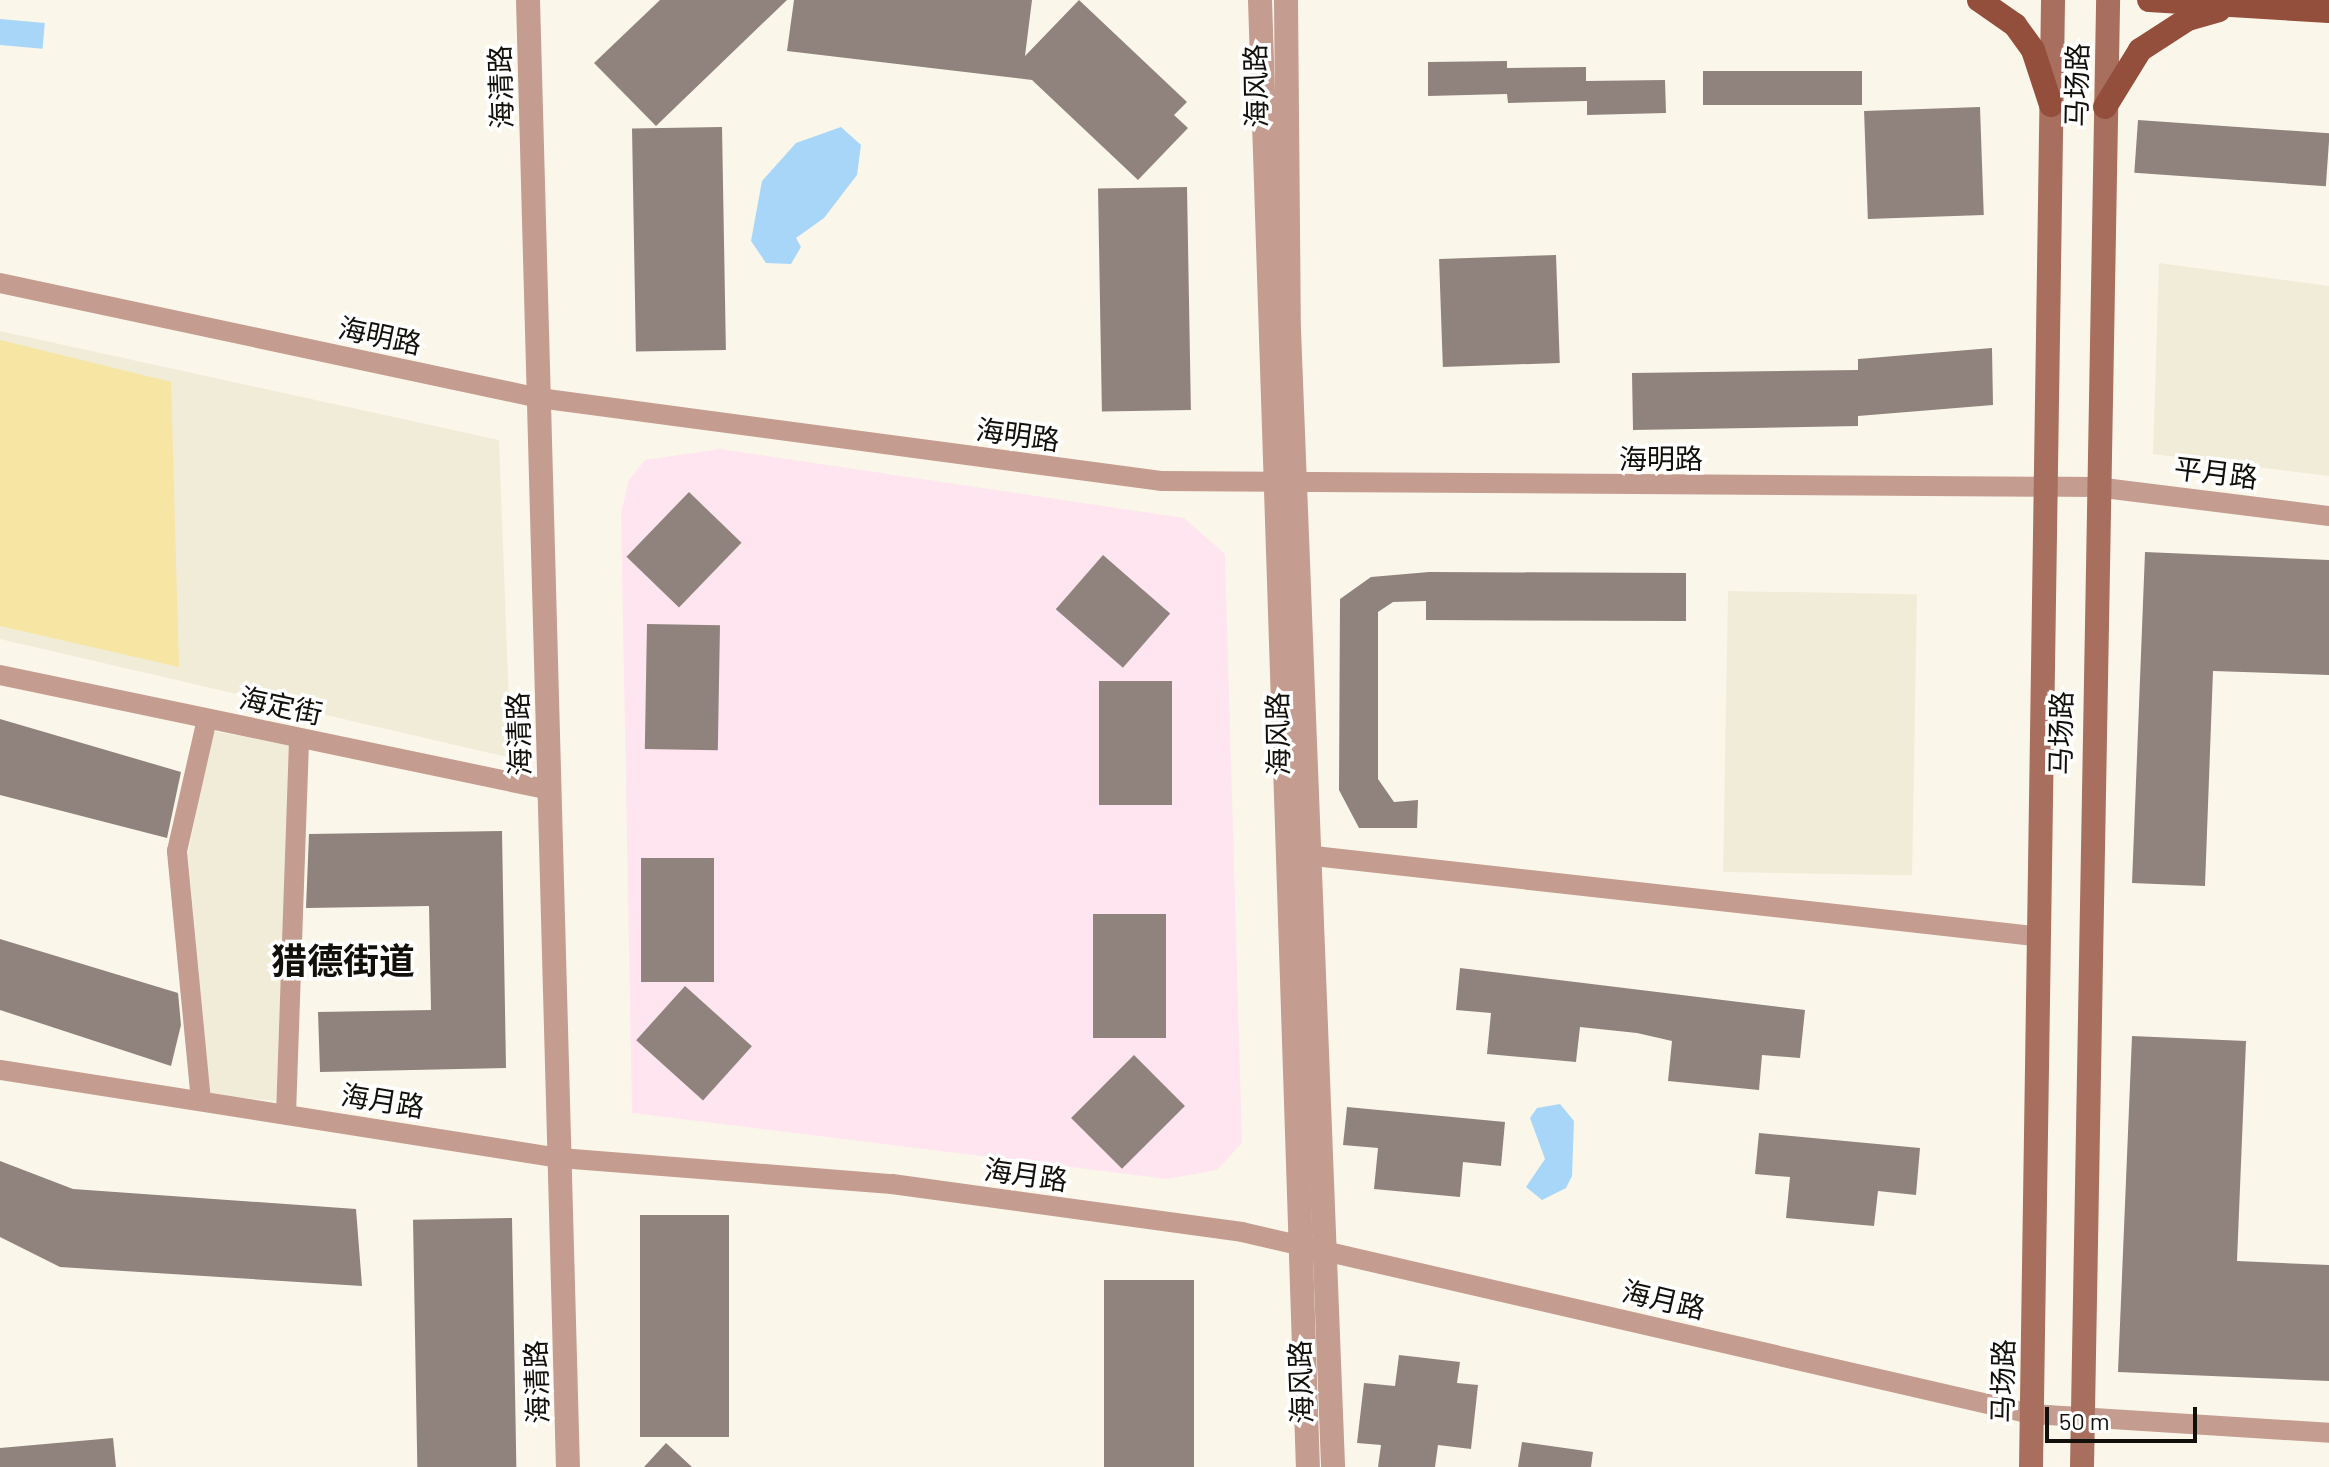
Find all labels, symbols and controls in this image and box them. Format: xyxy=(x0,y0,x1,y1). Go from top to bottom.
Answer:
street label: 马场路 xyxy=(2058,43,2094,127)
street label: 海清路 xyxy=(482,44,518,130)
street label: 海风路 xyxy=(1237,44,1273,128)
street label: 海明路 xyxy=(335,310,425,360)
street label: 海明路 xyxy=(974,412,1062,456)
street label: 海明路 xyxy=(1619,441,1703,475)
street label: 平月路 xyxy=(2172,450,2260,494)
street label: 海定街 xyxy=(236,680,326,730)
street label: 海清路 xyxy=(500,691,536,777)
street label: 马场路 xyxy=(2042,691,2078,775)
street label: 海风路 xyxy=(1259,692,1295,776)
district label: 猎德街道 xyxy=(271,938,415,982)
street label: 海月路 xyxy=(339,1077,427,1123)
street label: 海月路 xyxy=(982,1152,1070,1196)
street label: 海月路 xyxy=(1619,1273,1709,1325)
street label: 海清路 xyxy=(518,1339,554,1425)
street label: 海风路 xyxy=(1282,1339,1318,1425)
street label: 马场路 xyxy=(1984,1339,2020,1423)
scale bar xyxy=(2049,1391,2201,1441)
text: 50 m xyxy=(2059,1406,2110,1435)

